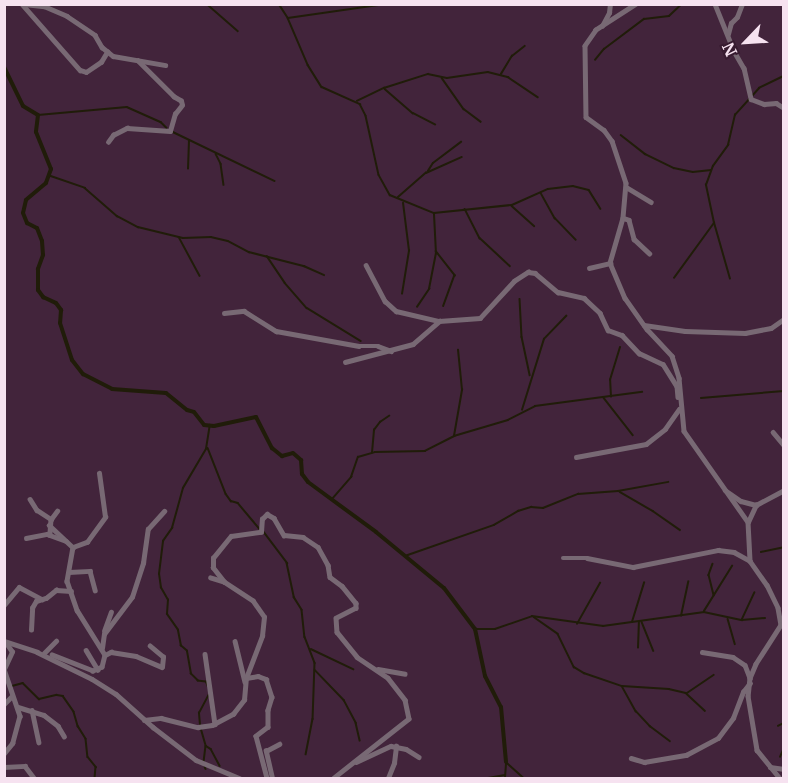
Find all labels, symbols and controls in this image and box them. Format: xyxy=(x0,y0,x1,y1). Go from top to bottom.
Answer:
north arrow xyxy=(716,12,776,72)
text: N xyxy=(718,40,741,60)

